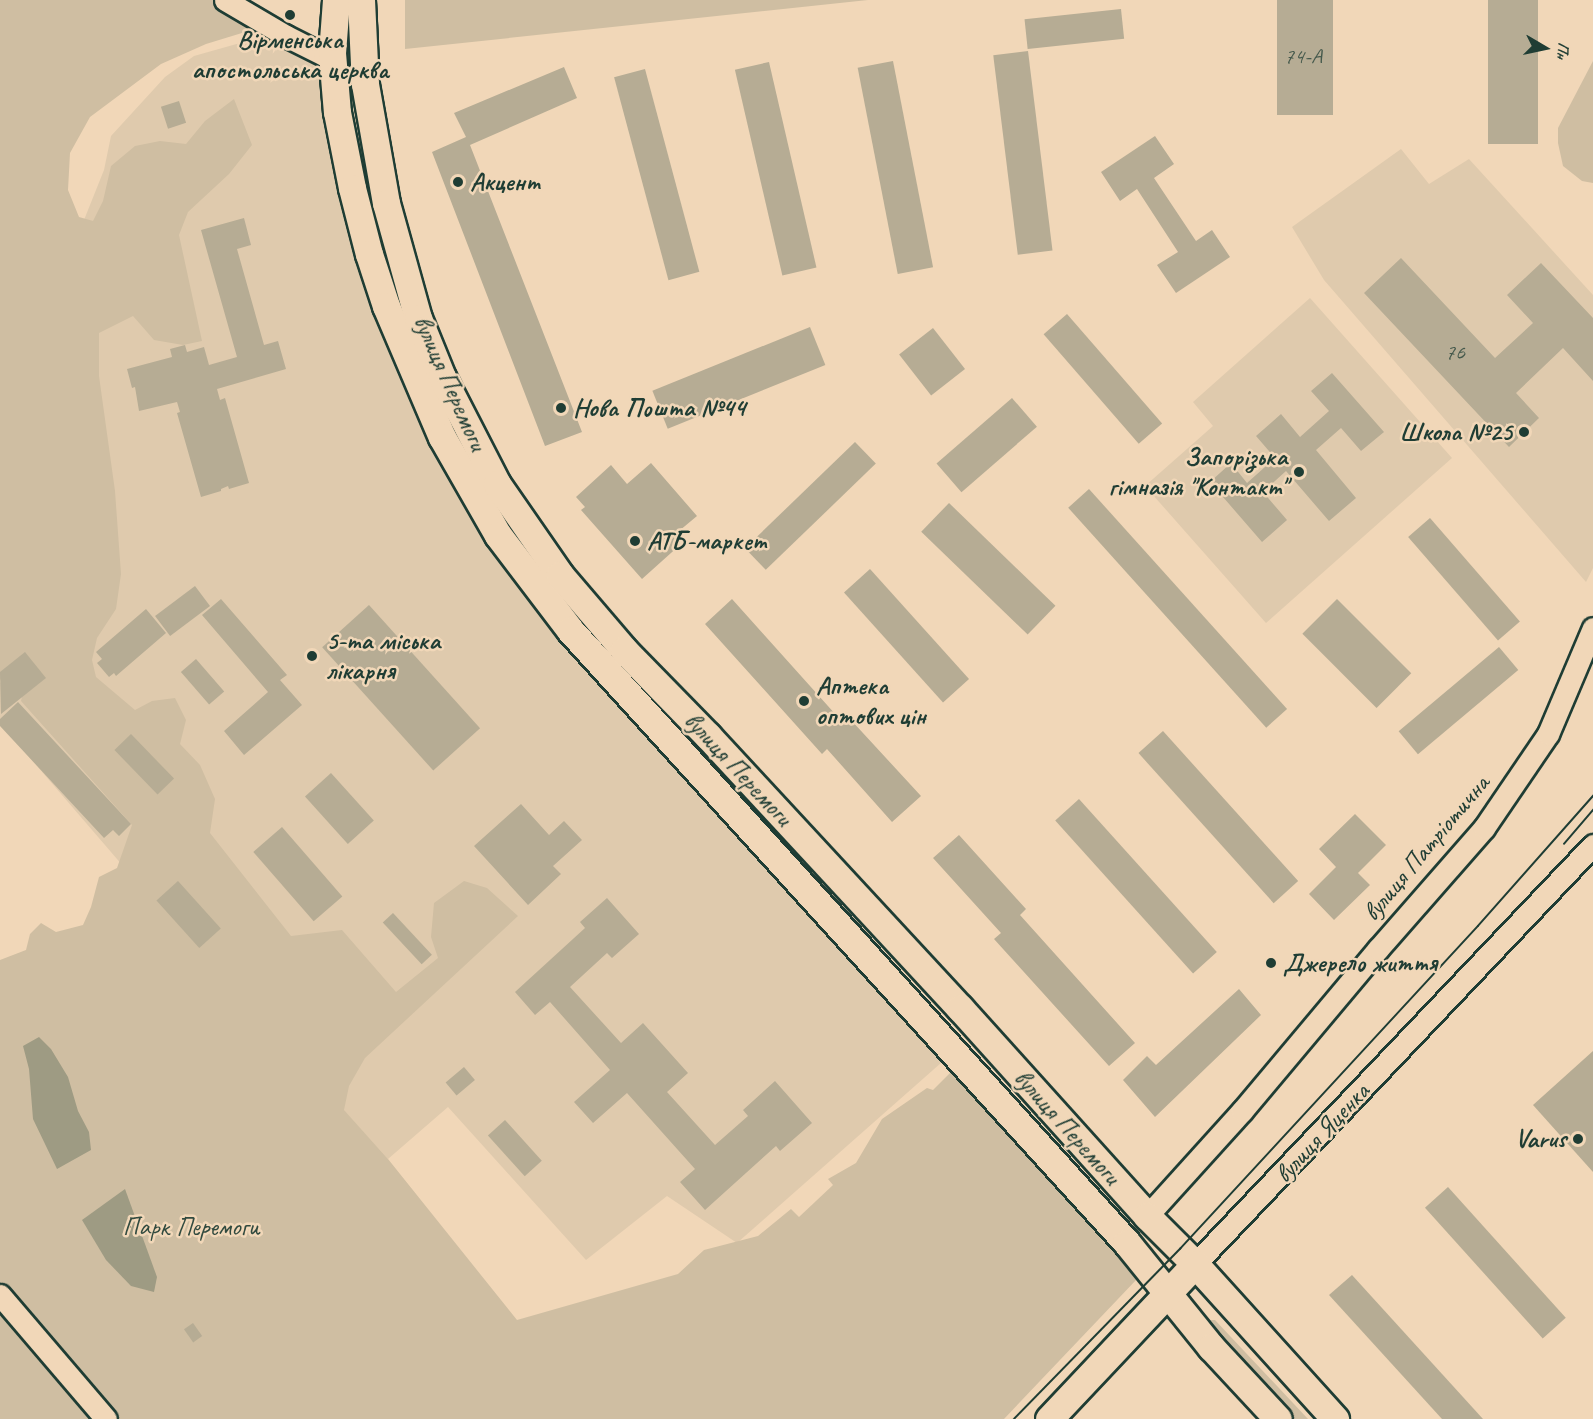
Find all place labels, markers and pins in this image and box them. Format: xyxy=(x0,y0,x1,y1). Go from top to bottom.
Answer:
marker: Вірменська апостольська церква xyxy=(283,8,297,22)
place label: Вірменська апостольська церква xyxy=(192,24,388,86)
place label: Акцент xyxy=(470,166,539,198)
marker: Акцент xyxy=(451,175,465,189)
place label: Нова Пошта №44 xyxy=(573,392,744,424)
marker: Нова Пошта №44 xyxy=(554,401,568,415)
place label: Школа №25 xyxy=(1399,416,1512,448)
marker: Школа №25 xyxy=(1517,425,1531,439)
place label: Запорізька гімназія "Контакт" xyxy=(1109,441,1287,502)
marker: Запорізька гімназія "Контакт" xyxy=(1292,465,1306,479)
place label: АТБ-маркет xyxy=(647,525,766,557)
marker: АТБ-маркет xyxy=(628,534,642,548)
place label: 5-та міська лікарня xyxy=(326,625,438,686)
marker: 5-та міська лікарня xyxy=(303,647,321,665)
place label: Аптека оптових цін xyxy=(816,670,927,732)
marker: Аптека оптових цін xyxy=(797,694,811,708)
place label: Джерело життя xyxy=(1283,947,1437,979)
marker: Джерело життя xyxy=(1264,956,1278,970)
place label: Varus xyxy=(1515,1123,1566,1155)
marker: Varus xyxy=(1571,1132,1585,1146)

